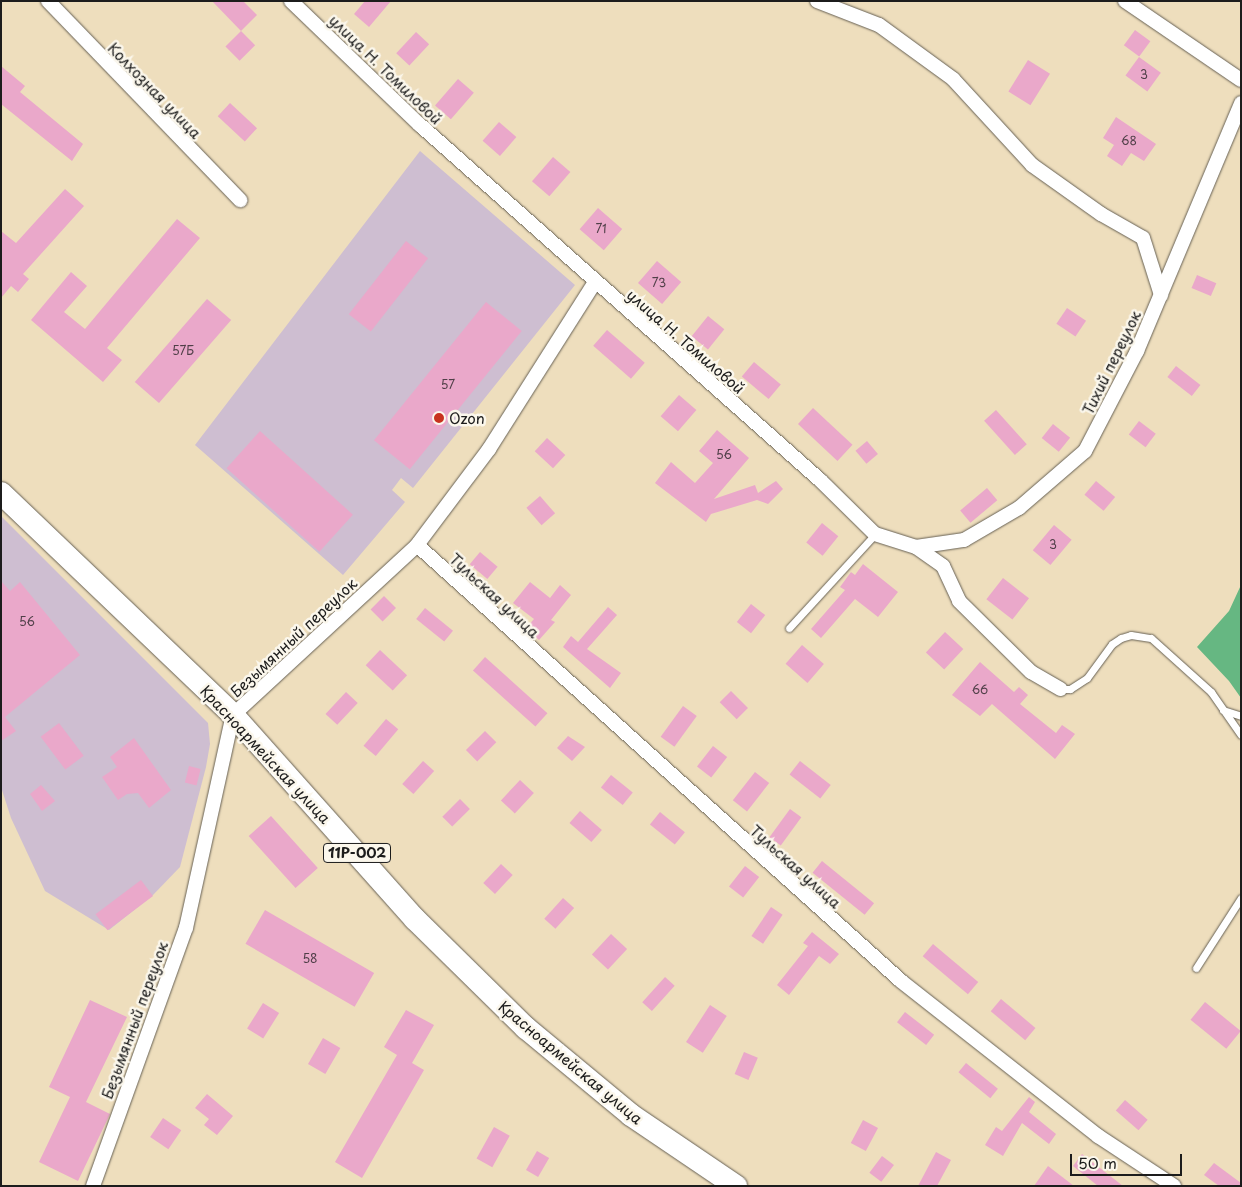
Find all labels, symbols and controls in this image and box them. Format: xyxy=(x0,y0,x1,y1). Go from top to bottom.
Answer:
street label: улица Н. Томиловой xyxy=(326,10,446,128)
street label: Колхозная улица xyxy=(104,38,206,142)
house number: 3 xyxy=(1140,68,1148,82)
house number: 68 xyxy=(1121,134,1137,148)
house number: 71 xyxy=(595,222,607,236)
house number: 73 xyxy=(652,276,666,290)
street label: улица Н. Томиловой xyxy=(623,285,749,397)
street label: Тихий переулок xyxy=(1078,307,1144,417)
house number: 57Б xyxy=(172,344,194,358)
house number: 57 xyxy=(441,378,455,392)
place label: Ozon xyxy=(449,409,485,427)
marker: Ozon xyxy=(433,412,445,424)
house number: 56 xyxy=(716,448,732,462)
house number: 3 xyxy=(1049,538,1057,552)
street label: Тульская улица xyxy=(446,549,544,641)
street label: Безымянный переулок xyxy=(226,574,360,700)
house number: 56 xyxy=(19,615,35,629)
street label: Красноармейская улица xyxy=(197,681,335,827)
house number: 66 xyxy=(972,683,988,697)
street label: Тульская улица xyxy=(746,820,846,912)
road number: 11Р-002 xyxy=(322,841,392,864)
street label: Безымянный переулок xyxy=(97,939,171,1101)
house number: 58 xyxy=(302,952,318,966)
street label: Красноармейская улица xyxy=(495,996,647,1128)
scale bar xyxy=(1072,1144,1184,1176)
text: 50 m xyxy=(1078,1151,1117,1174)

